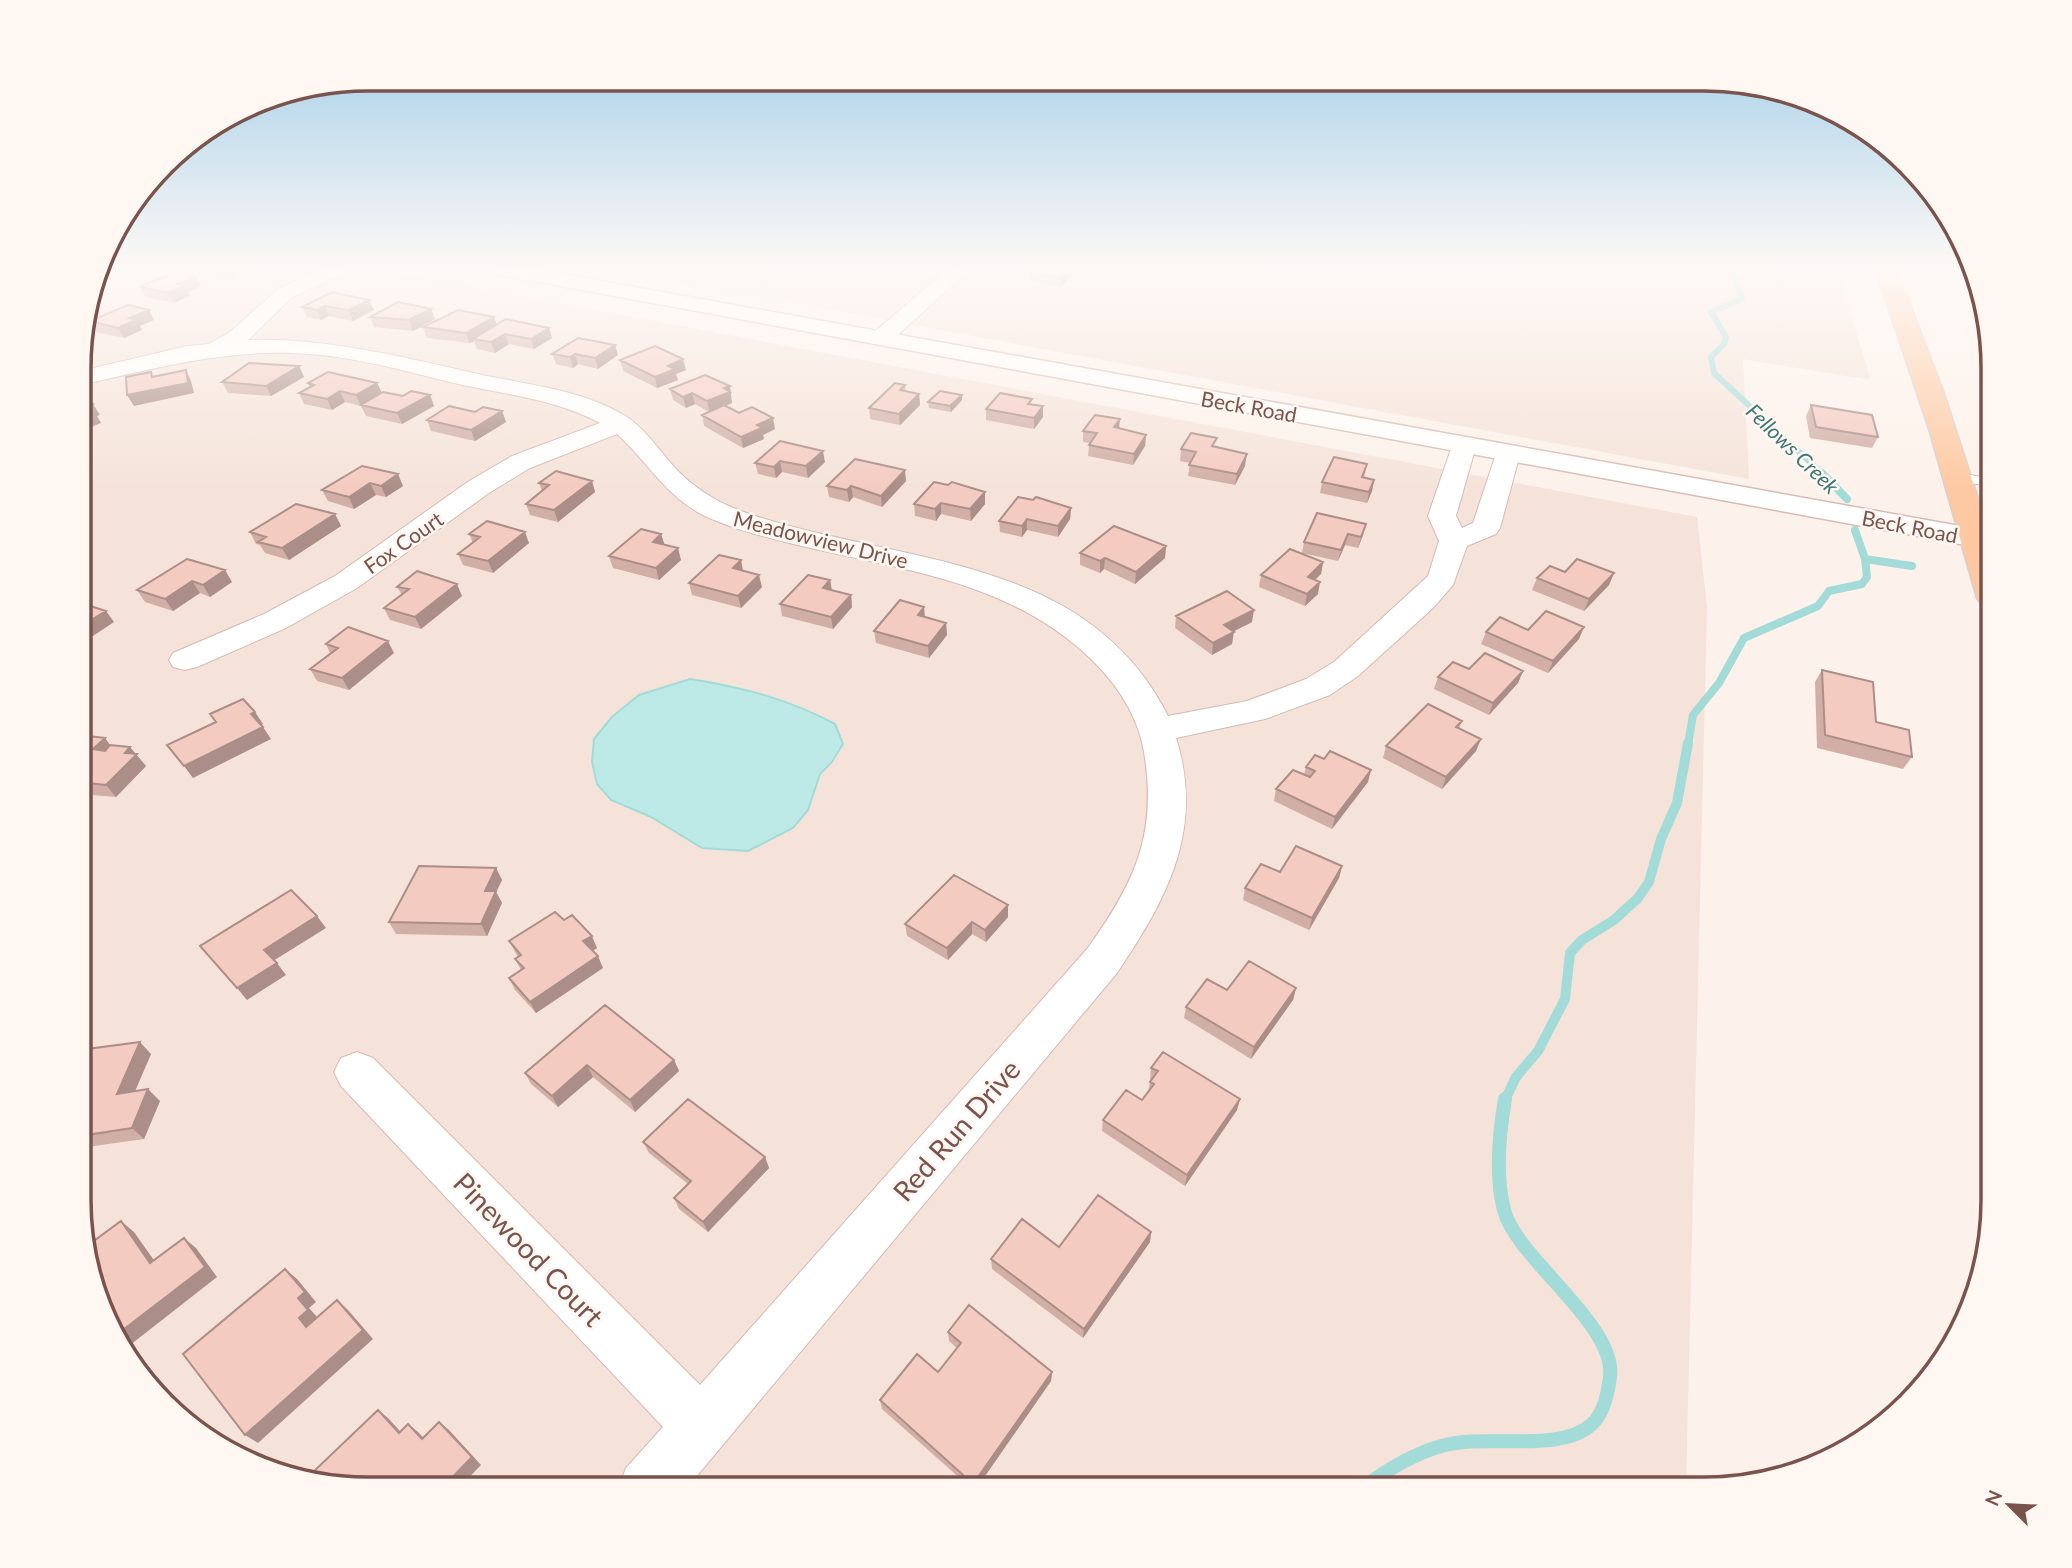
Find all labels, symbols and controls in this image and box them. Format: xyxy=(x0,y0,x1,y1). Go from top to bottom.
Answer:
street label: Beck Road xyxy=(1199,385,1299,427)
water label: Fellows Creek xyxy=(1742,398,1845,499)
street label: Beck Road xyxy=(1860,504,1960,548)
street label: Fox Court xyxy=(359,505,448,578)
street label: Meadowview Drive xyxy=(731,505,911,573)
street label: Red Run Drive xyxy=(885,1052,1027,1208)
street label: Pinewood Court xyxy=(447,1165,611,1333)
north arrow xyxy=(1974,1470,2044,1540)
text: N xyxy=(1980,1487,2006,1509)

